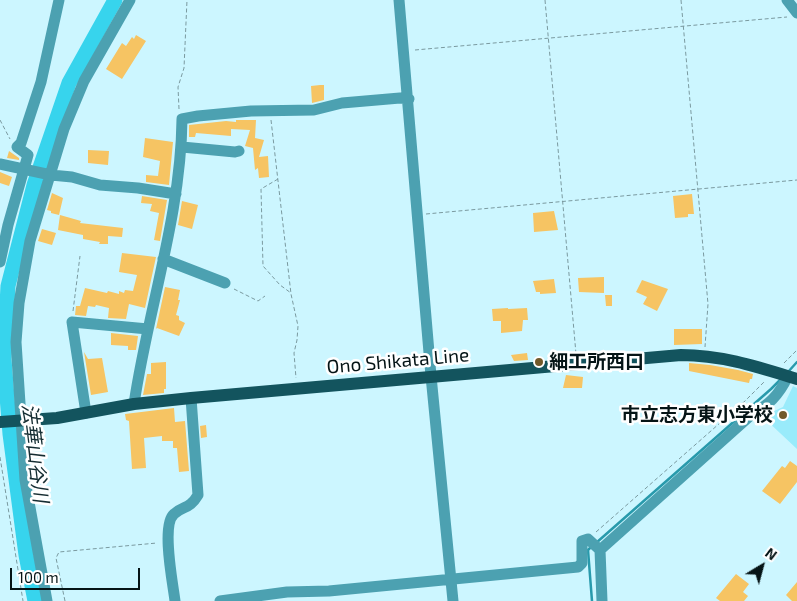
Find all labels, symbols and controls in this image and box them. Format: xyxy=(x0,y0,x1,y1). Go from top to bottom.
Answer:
street label: Ono Shikata Line xyxy=(326,343,470,379)
place label: 細工所西口 xyxy=(549,351,644,373)
marker: 細工所西口 xyxy=(533,356,545,368)
water label: 法華山谷川 xyxy=(17,402,53,504)
place label: 市立志方東小学校 xyxy=(621,404,773,426)
marker: 市立志方東小学校 xyxy=(777,409,789,421)
north arrow xyxy=(737,541,787,591)
text: N xyxy=(762,544,780,563)
scale bar xyxy=(12,558,142,590)
text: 100 m xyxy=(18,568,59,586)

